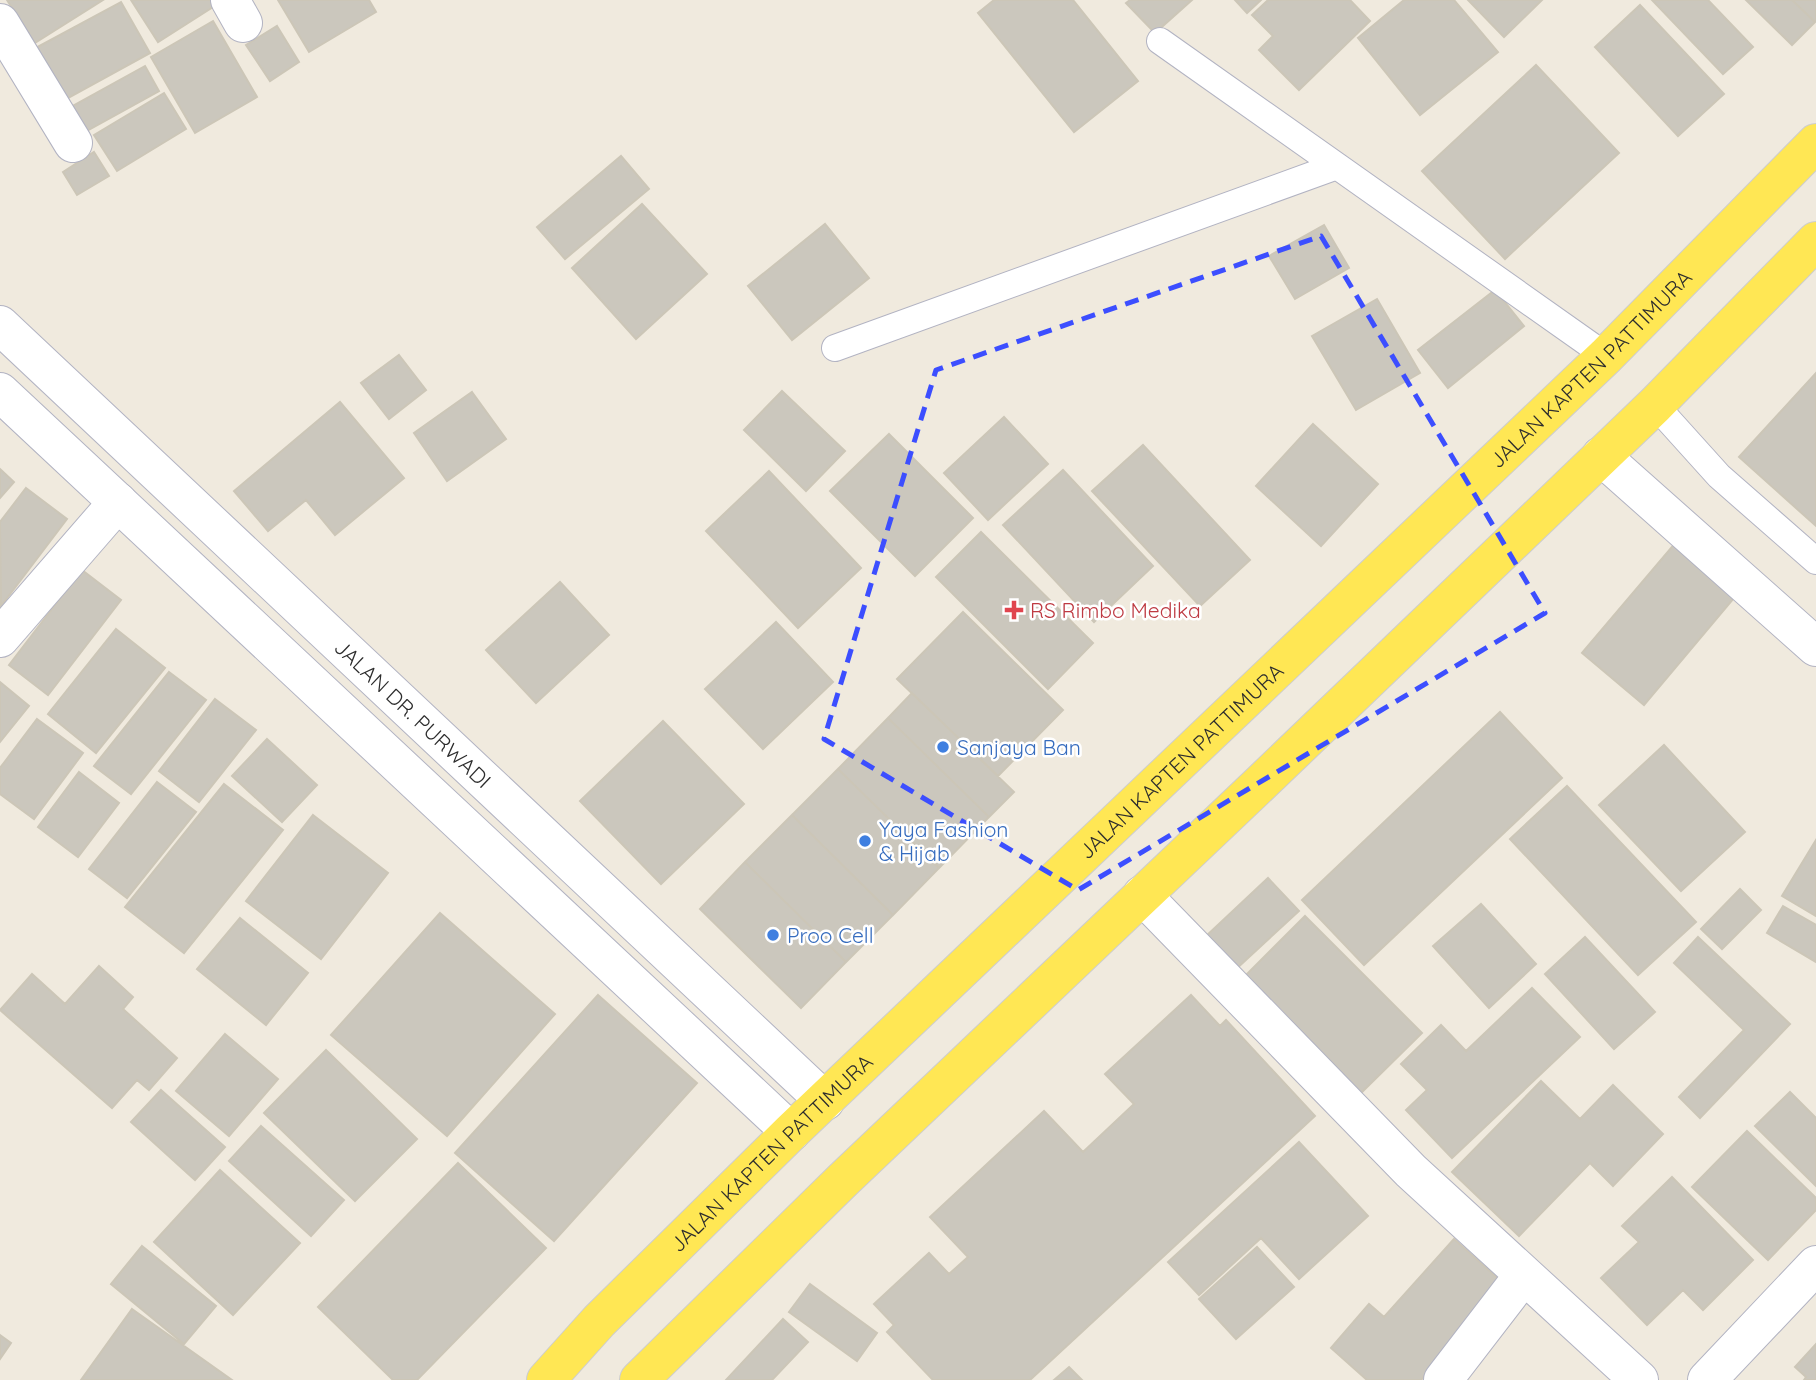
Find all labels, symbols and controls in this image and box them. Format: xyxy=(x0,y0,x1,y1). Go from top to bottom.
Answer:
street label: JALAN KAPTEN PATTIMURA xyxy=(1484,264,1697,473)
place label: RS Rimbo Medika xyxy=(1030,597,1201,623)
marker: RS Rimbo Medika xyxy=(1004,600,1024,620)
street label: JALAN DR. PURWADI xyxy=(329,634,497,793)
street label: JALAN KAPTEN PATTIMURA xyxy=(1073,657,1289,864)
place label: Sanjaya Ban xyxy=(957,734,1081,760)
marker: Sanjaya Ban xyxy=(935,739,951,755)
place label: Yaya Fashion & Hijab xyxy=(879,816,1008,866)
marker: Yaya Fashion & Hijab xyxy=(857,833,873,849)
place label: Proo Cell xyxy=(787,922,873,948)
marker: Proo Cell xyxy=(765,927,781,943)
street label: JALAN KAPTEN PATTIMURA xyxy=(664,1048,878,1257)

